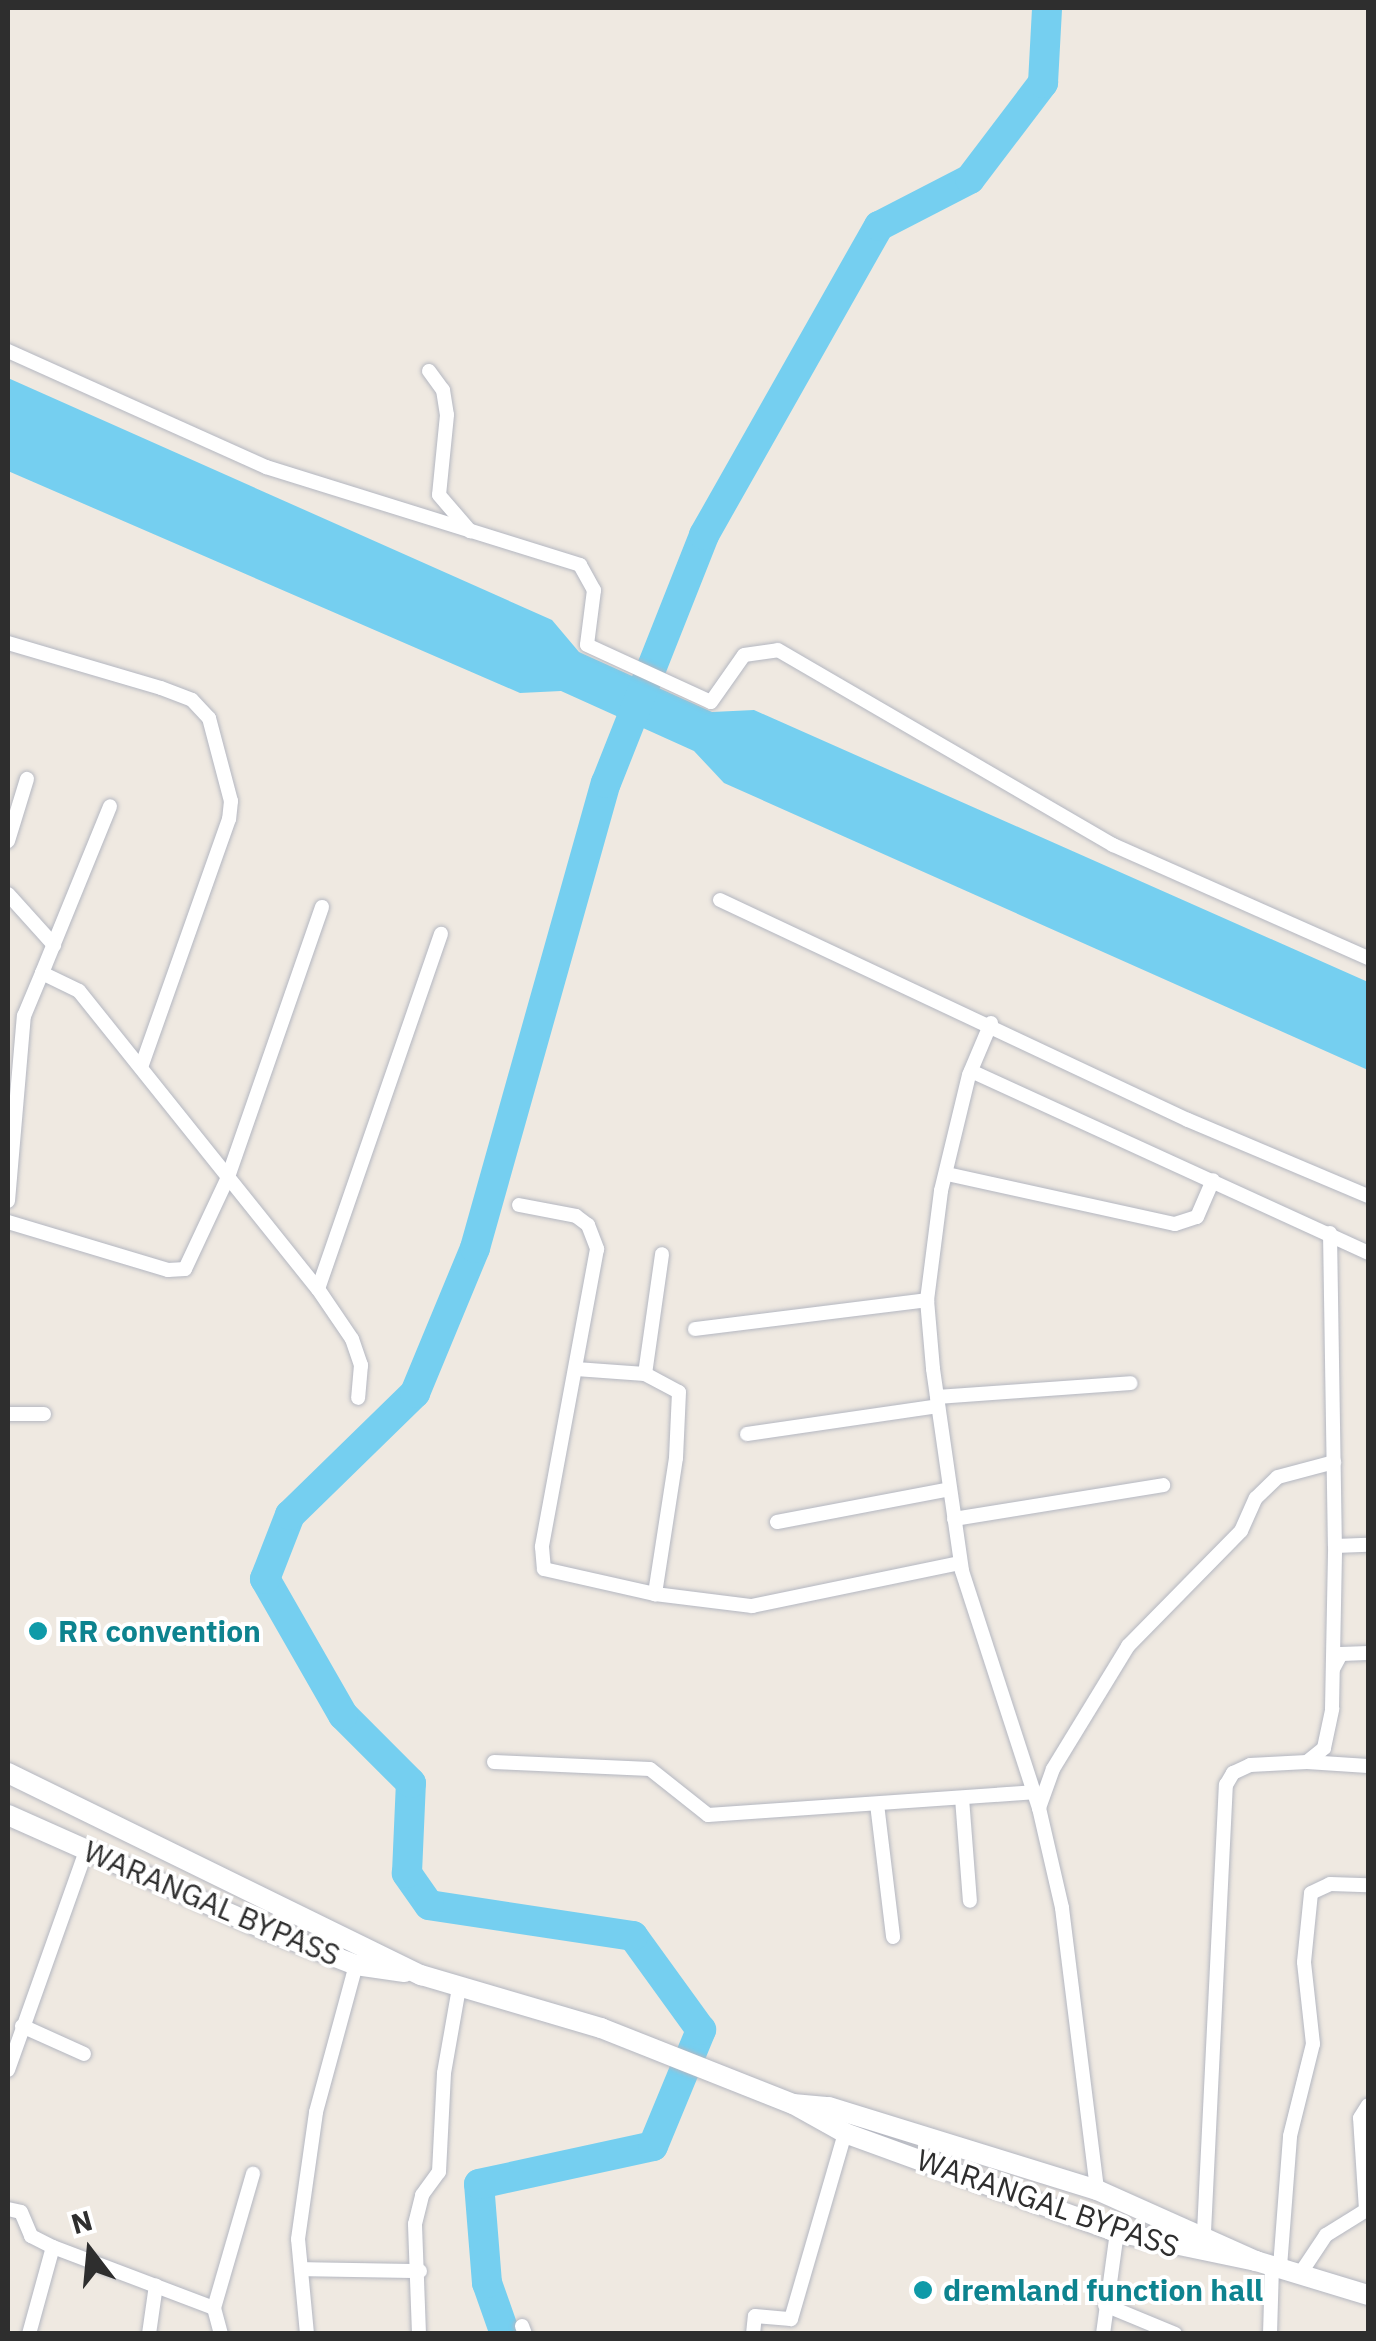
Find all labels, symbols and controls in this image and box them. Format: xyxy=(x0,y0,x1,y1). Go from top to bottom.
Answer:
place label: RR convention xyxy=(58,1613,261,1649)
marker: RR convention xyxy=(27,1620,49,1642)
street label: WARANGAL BYPASS xyxy=(79,1833,345,1973)
street label: WARANGAL BYPASS xyxy=(912,2141,1184,2265)
north arrow xyxy=(40,2201,140,2301)
text: N xyxy=(67,2201,96,2242)
place label: dremland function hall xyxy=(943,2272,1263,2308)
marker: dremland function hall xyxy=(912,2279,934,2301)

